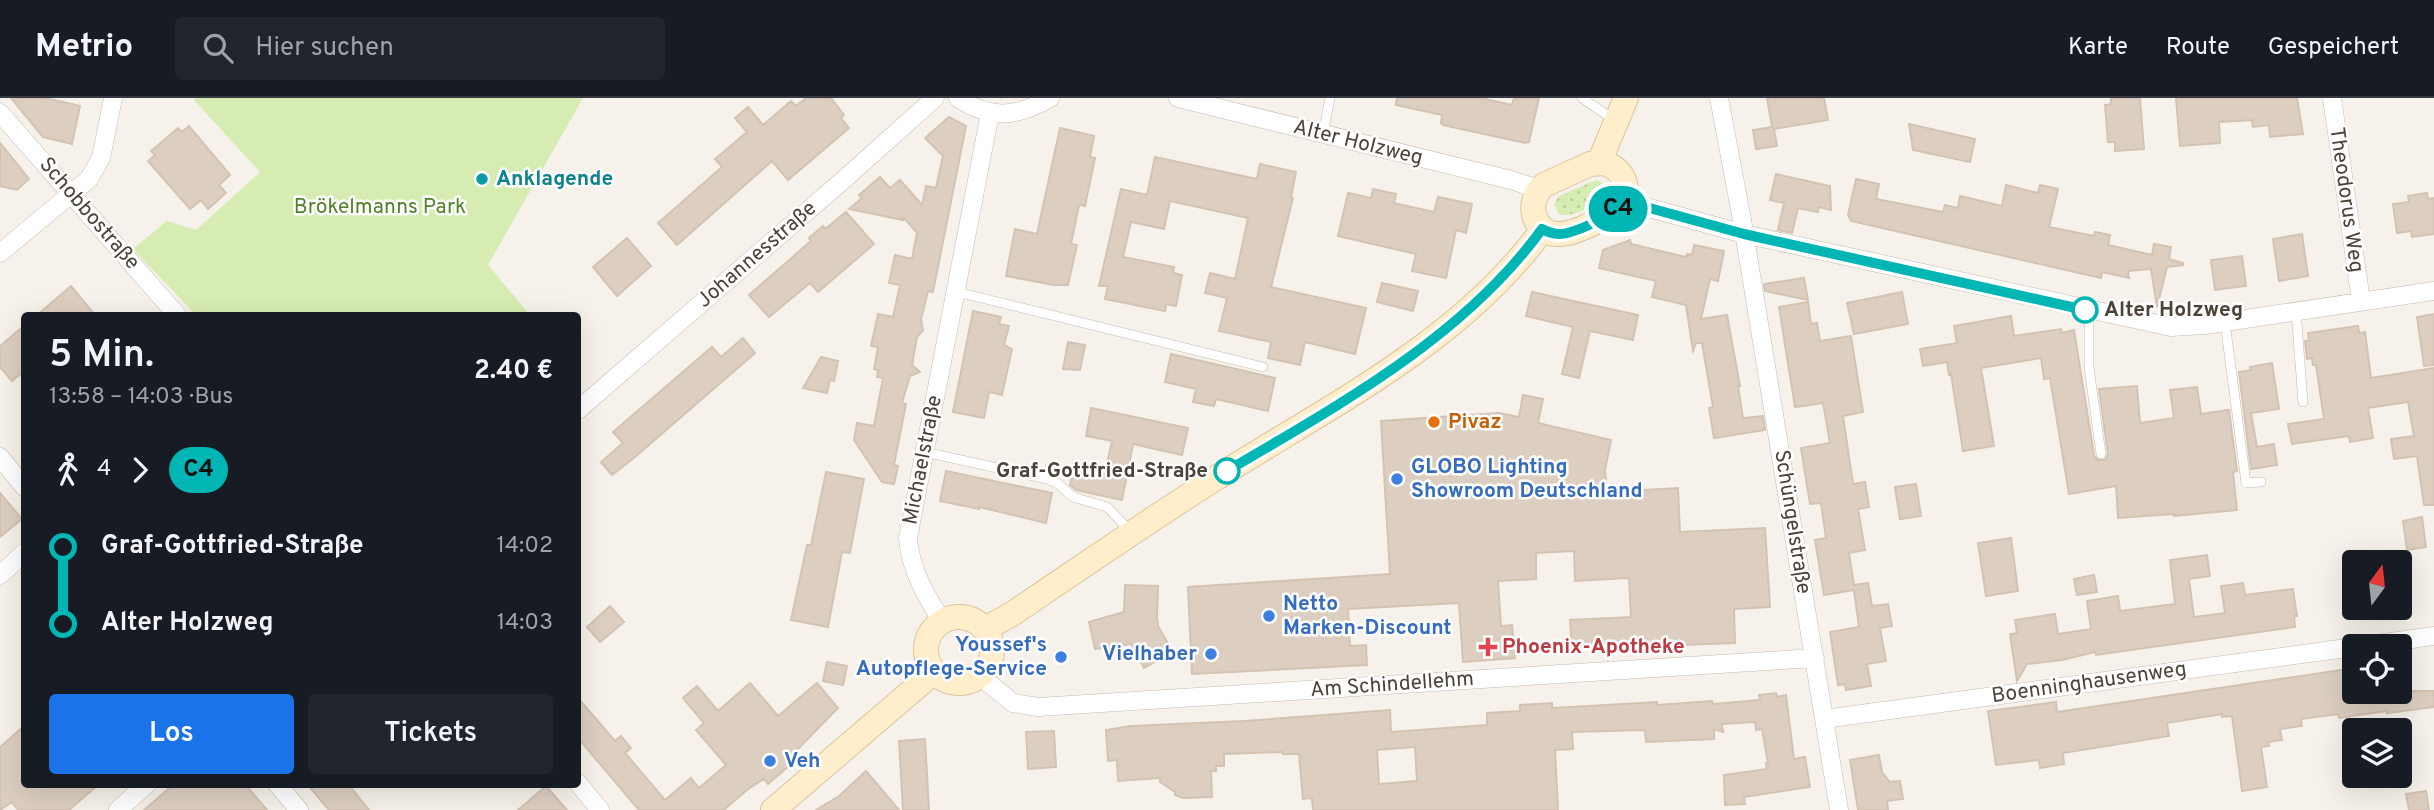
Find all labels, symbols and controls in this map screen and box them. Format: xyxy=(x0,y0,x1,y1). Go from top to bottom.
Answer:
search box xyxy=(175,17,665,80)
text: Metrio xyxy=(35,27,133,69)
icon: search xyxy=(199,29,237,67)
text: Hier suchen xyxy=(255,32,394,65)
text: Karte xyxy=(2068,33,2128,63)
text: Route xyxy=(2166,33,2230,63)
text: Gespeichert xyxy=(2268,33,2399,63)
street label: Alter Holzweg xyxy=(1290,114,1426,172)
street label: Theodorus Weg xyxy=(2322,126,2370,274)
street label: Schobbostraße xyxy=(33,152,145,276)
place label: Anklagende xyxy=(496,166,613,193)
marker: Anklagende xyxy=(474,171,490,187)
line badge: C4 xyxy=(1586,186,1650,232)
park label: Brökelmanns Park xyxy=(294,194,466,221)
text: C4 xyxy=(1603,194,1633,224)
street label: Johannesstraße xyxy=(692,196,822,314)
marker: Alter Holzweg xyxy=(2072,297,2098,323)
place label: Alter Holzweg xyxy=(2104,297,2243,324)
text: 5 Min. xyxy=(49,332,154,381)
text: 2.40 € xyxy=(474,355,553,388)
text: 13:58 – 14:03 · Bus xyxy=(49,383,233,412)
street label: Michaelstraße xyxy=(897,393,949,527)
place label: Pivaz xyxy=(1448,409,1502,436)
marker: Pivaz xyxy=(1426,414,1442,430)
street label: Schüngelstraße xyxy=(1767,448,1817,596)
icon: walk xyxy=(49,451,87,489)
icon: forward xyxy=(121,451,159,489)
place label: GLOBO Lighting Showroom Deutschland xyxy=(1411,454,1643,505)
text: 4 xyxy=(97,455,111,484)
text: C4 xyxy=(183,455,214,485)
place label: Graf-Gottfried-Straße xyxy=(996,458,1208,485)
marker: Graf-Gottfried-Straße xyxy=(1214,458,1240,484)
marker: GLOBO Lighting Showroom Deutschland xyxy=(1389,471,1405,487)
text: Graf-Gottfried-Straße xyxy=(101,530,364,563)
text: 14:02 xyxy=(497,532,553,561)
north arrow xyxy=(2342,550,2412,620)
map controls xyxy=(2342,550,2412,788)
place label: Netto Marken-Discount xyxy=(1283,591,1452,642)
text: Alter Holzweg xyxy=(101,607,273,640)
marker: Netto Marken-Discount xyxy=(1261,608,1277,624)
text: 14:03 xyxy=(497,609,553,638)
place label: Youssef's Autopflege-Service xyxy=(856,632,1047,683)
place label: Phoenix-Apotheke xyxy=(1502,634,1685,661)
button: locate xyxy=(2342,634,2412,704)
marker: Phoenix-Apotheke xyxy=(1480,639,1496,655)
place label: Vielhaber xyxy=(1102,641,1197,668)
marker: Vielhaber xyxy=(1203,646,1219,662)
marker: Youssef's Autopflege-Service xyxy=(1053,649,1069,665)
street label: Boenninghausenweg xyxy=(1990,656,2188,710)
street label: Am Schindellehm xyxy=(1309,666,1475,704)
button: Los xyxy=(49,694,294,774)
button: Tickets xyxy=(308,694,553,774)
button: layers xyxy=(2342,718,2412,788)
place label: Veh xyxy=(784,748,821,775)
marker: Veh xyxy=(762,753,778,769)

